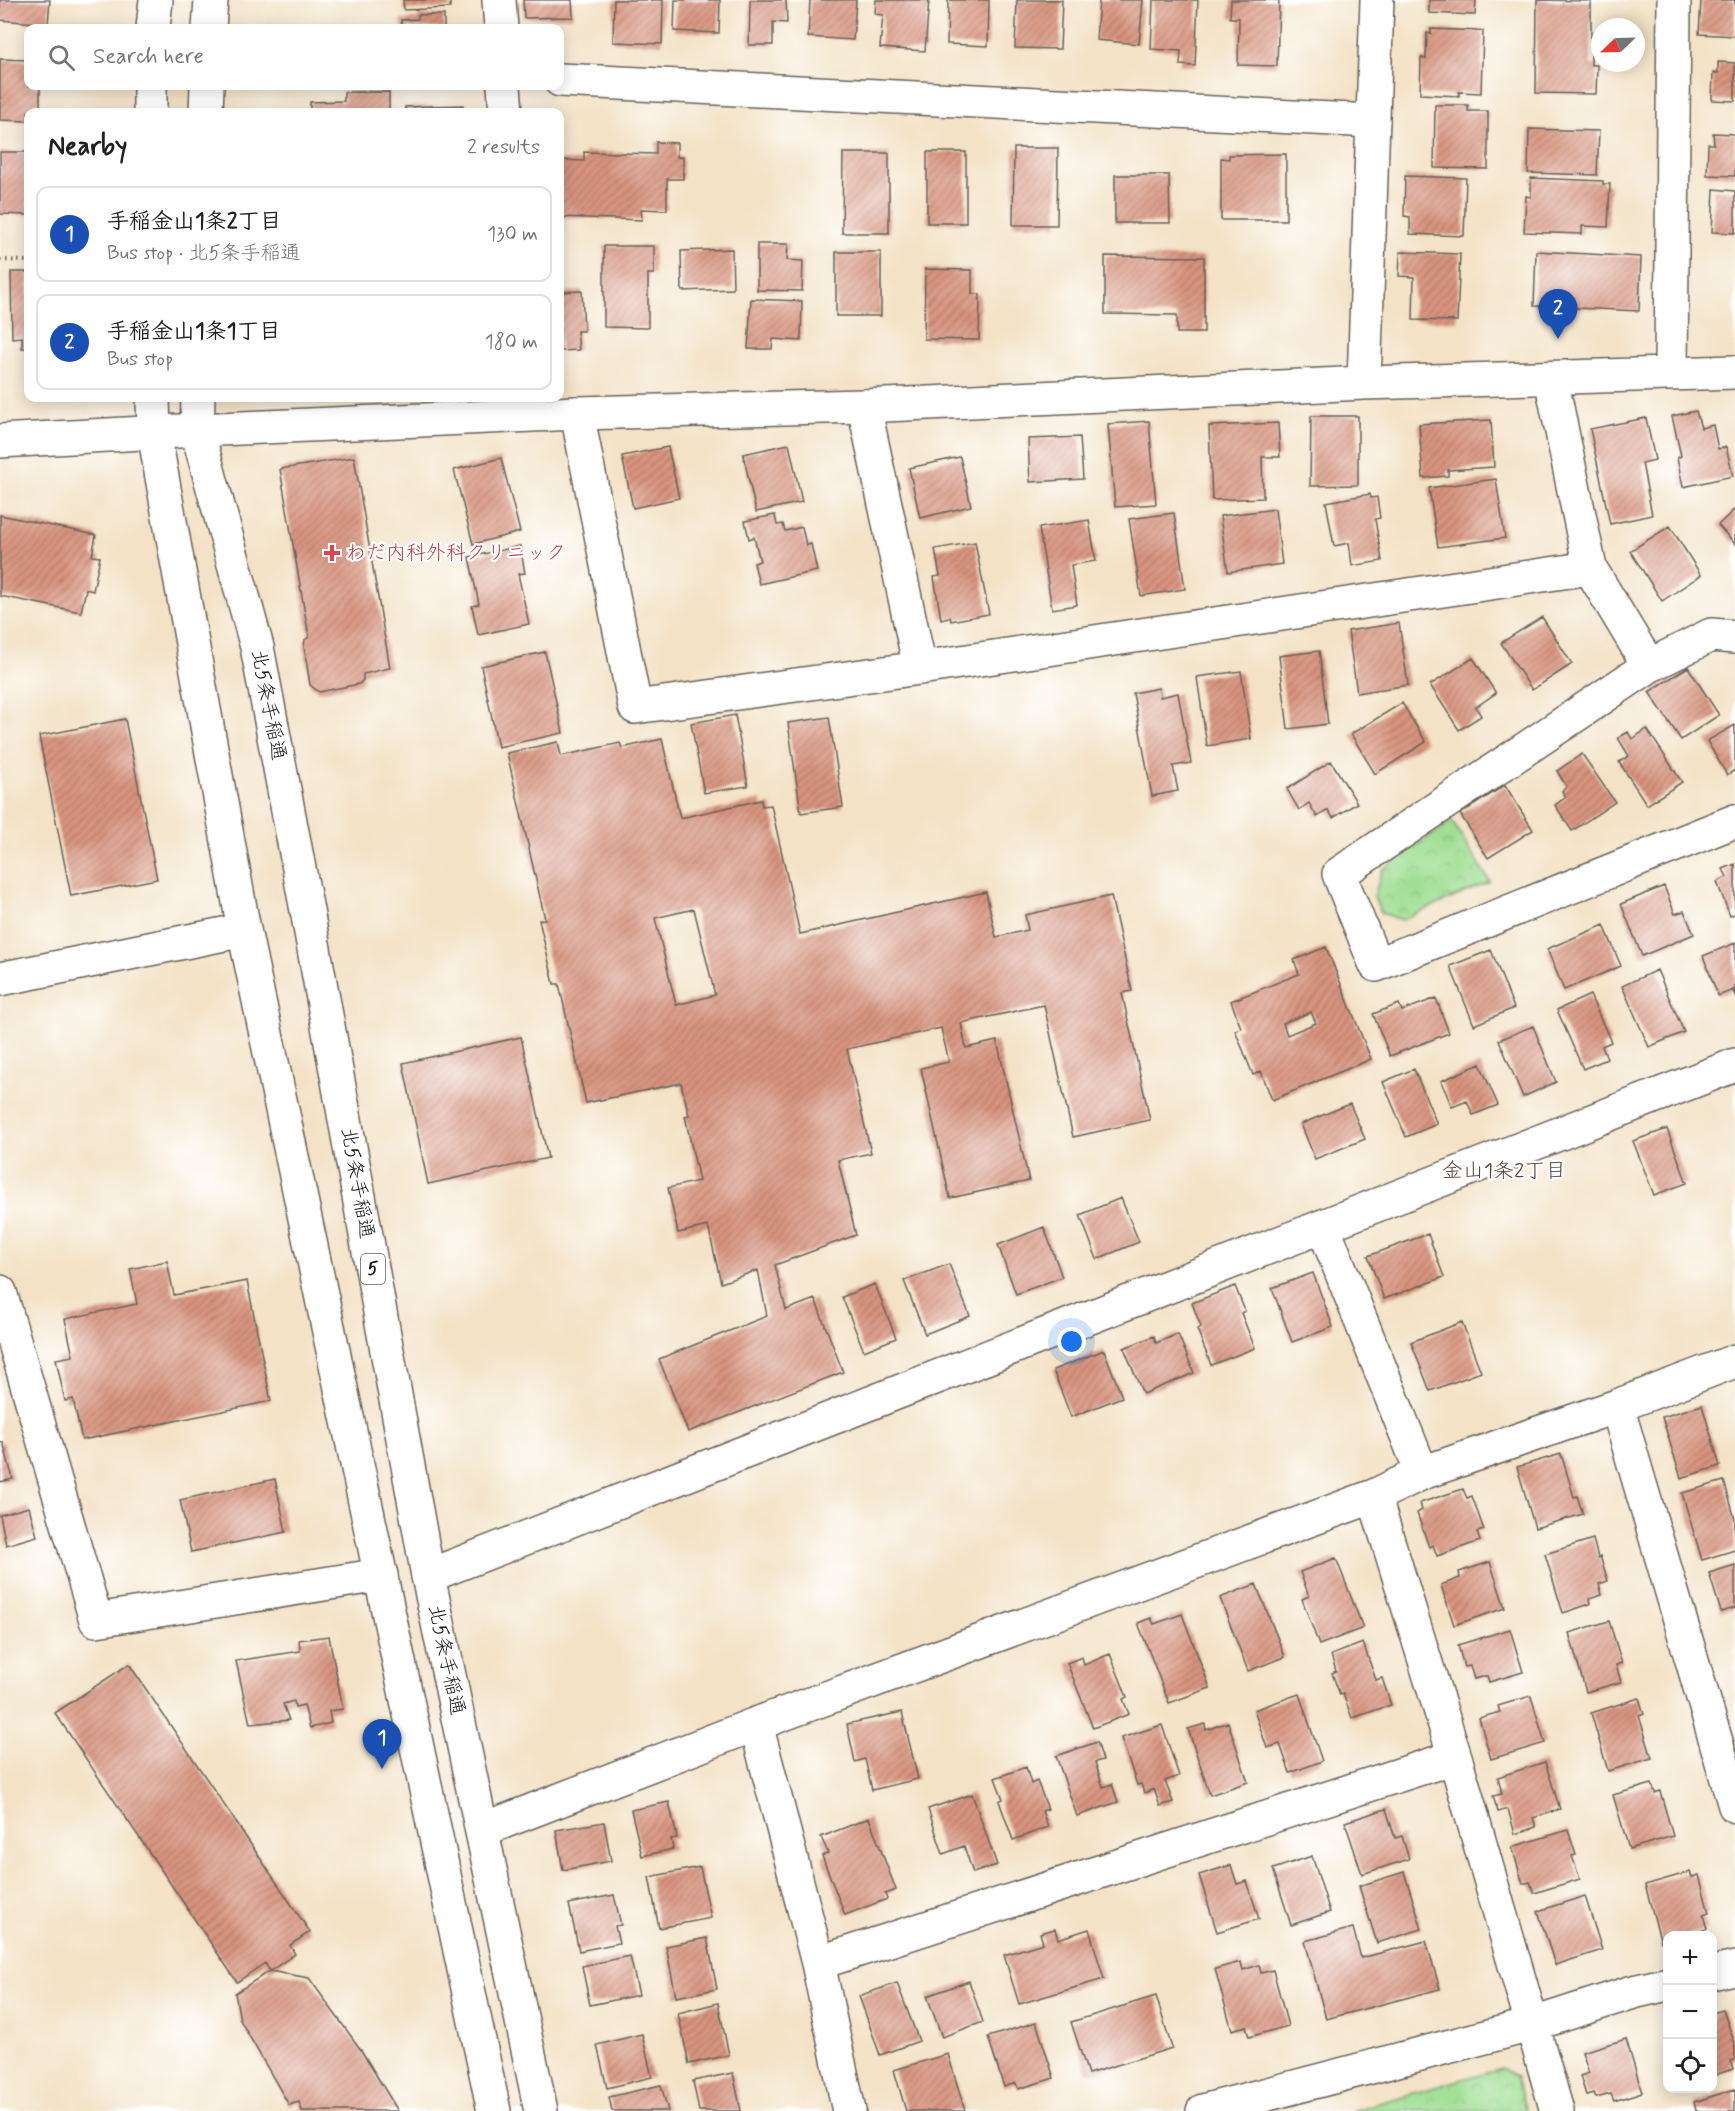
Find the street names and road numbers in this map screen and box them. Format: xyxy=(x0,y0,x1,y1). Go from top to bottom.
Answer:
street label: 北5条手稲通 xyxy=(244,647,292,763)
street label: 北5条手稲通 xyxy=(334,1126,380,1240)
road number: 5 xyxy=(361,1254,385,1284)
street label: 北5条手稲通 xyxy=(421,1602,471,1718)

